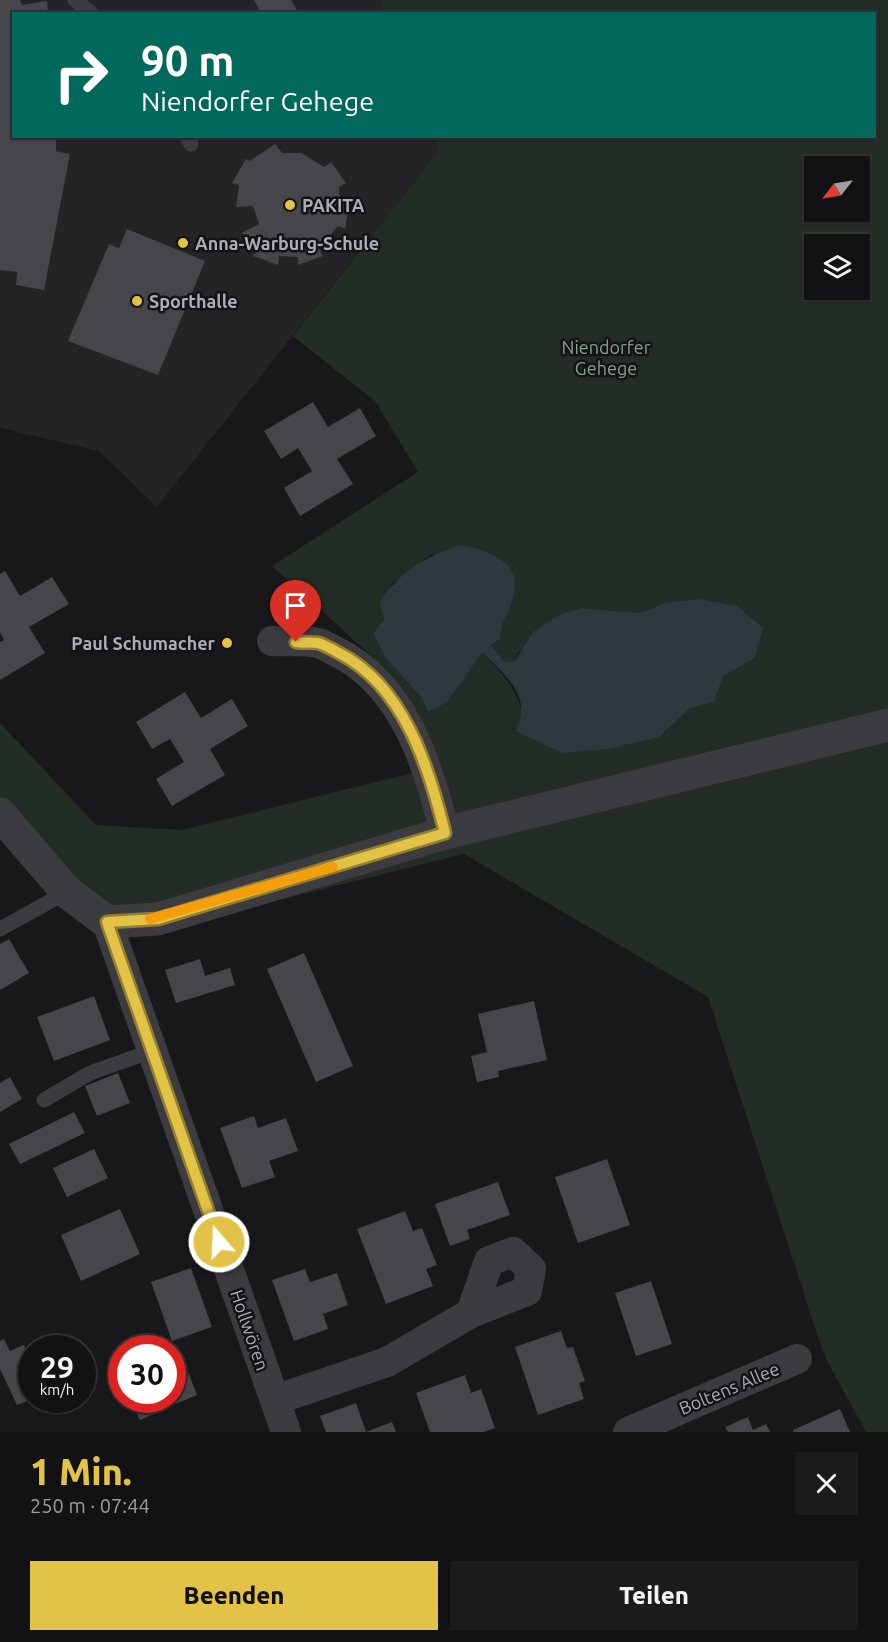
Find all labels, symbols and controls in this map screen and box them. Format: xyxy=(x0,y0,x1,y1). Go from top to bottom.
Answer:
icon: right xyxy=(42,36,120,114)
text: 90 m xyxy=(141,37,235,84)
text: Niendorfer Gehege xyxy=(141,86,374,116)
north arrow xyxy=(804,156,870,222)
map controls xyxy=(804,156,870,300)
place label: PAKITA xyxy=(302,195,365,215)
marker: PAKITA xyxy=(283,198,297,212)
place label: Anna-Warburg-Schule xyxy=(195,233,379,253)
button: layers xyxy=(804,234,870,300)
marker: Anna-Warburg-Schule xyxy=(176,236,190,250)
place label: Sporthalle xyxy=(149,291,238,311)
marker: Sporthalle xyxy=(130,294,144,308)
park label: Niendorfer Gehege xyxy=(562,337,651,378)
pin xyxy=(270,580,321,642)
icon: arrive xyxy=(279,589,312,622)
place label: Paul Schumacher xyxy=(71,633,216,653)
marker: Paul Schumacher xyxy=(220,636,234,650)
position arrow xyxy=(187,1210,251,1274)
street label: Hollwören xyxy=(227,1287,273,1373)
speed limit sign: 30 xyxy=(108,1335,186,1413)
text: 29 xyxy=(40,1350,74,1384)
street label: Boltens Allee xyxy=(676,1358,782,1418)
text: km/h xyxy=(40,1381,74,1398)
text: 1 Min. xyxy=(30,1451,132,1492)
button: close xyxy=(795,1452,858,1515)
text: 250 m · 07:44 xyxy=(30,1494,150,1517)
button: Beenden xyxy=(30,1561,438,1630)
button: Teilen xyxy=(450,1561,858,1630)

